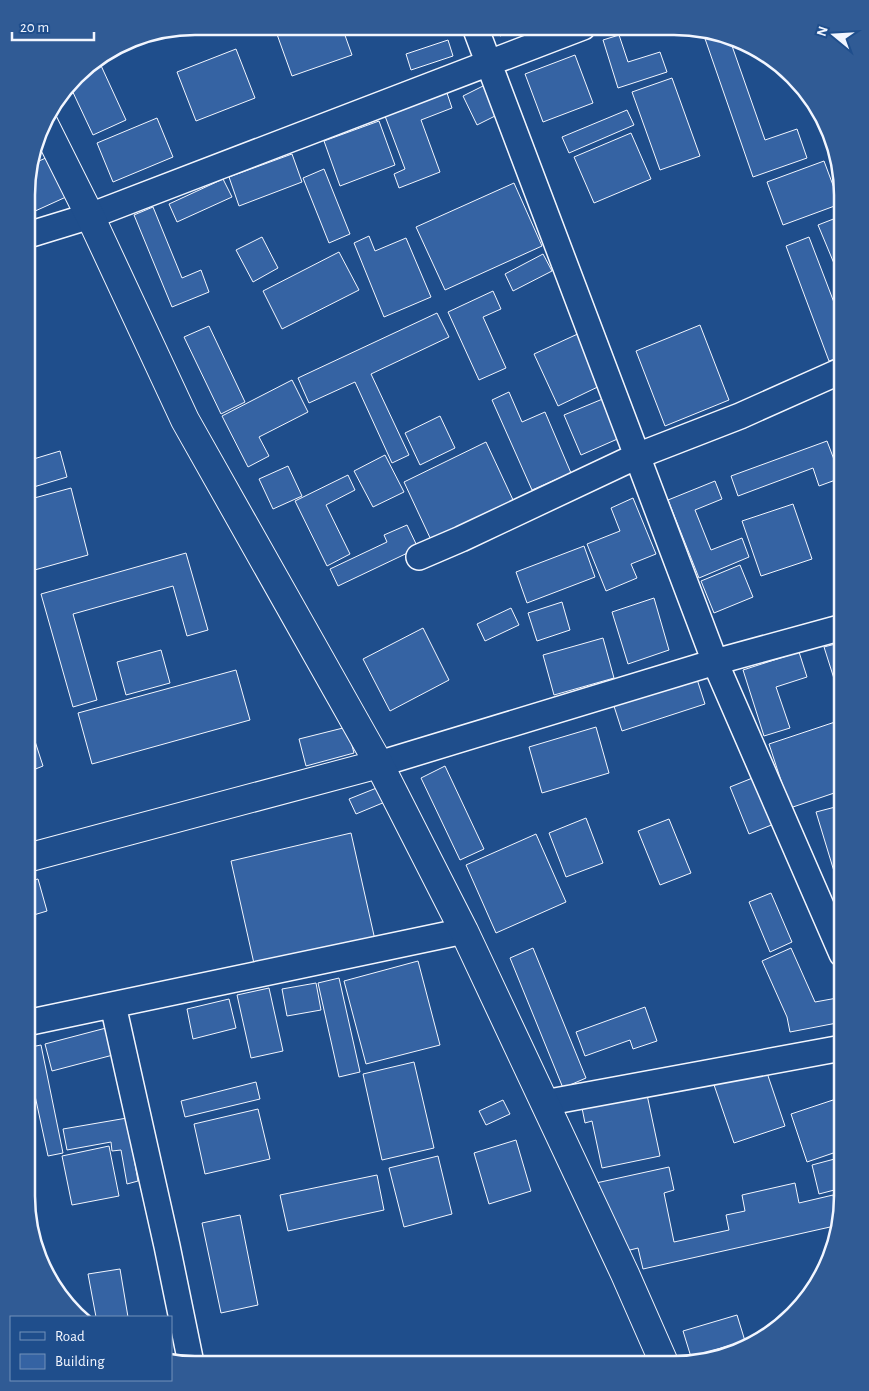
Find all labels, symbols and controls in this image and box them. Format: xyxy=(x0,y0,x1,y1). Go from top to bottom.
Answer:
scale bar xyxy=(12,10,95,42)
north arrow xyxy=(809,10,859,60)
text: 20 m xyxy=(20,20,49,35)
text: N xyxy=(814,24,831,38)
legend xyxy=(10,1316,172,1381)
text: Road xyxy=(55,1329,85,1344)
text: Building xyxy=(55,1354,105,1369)

